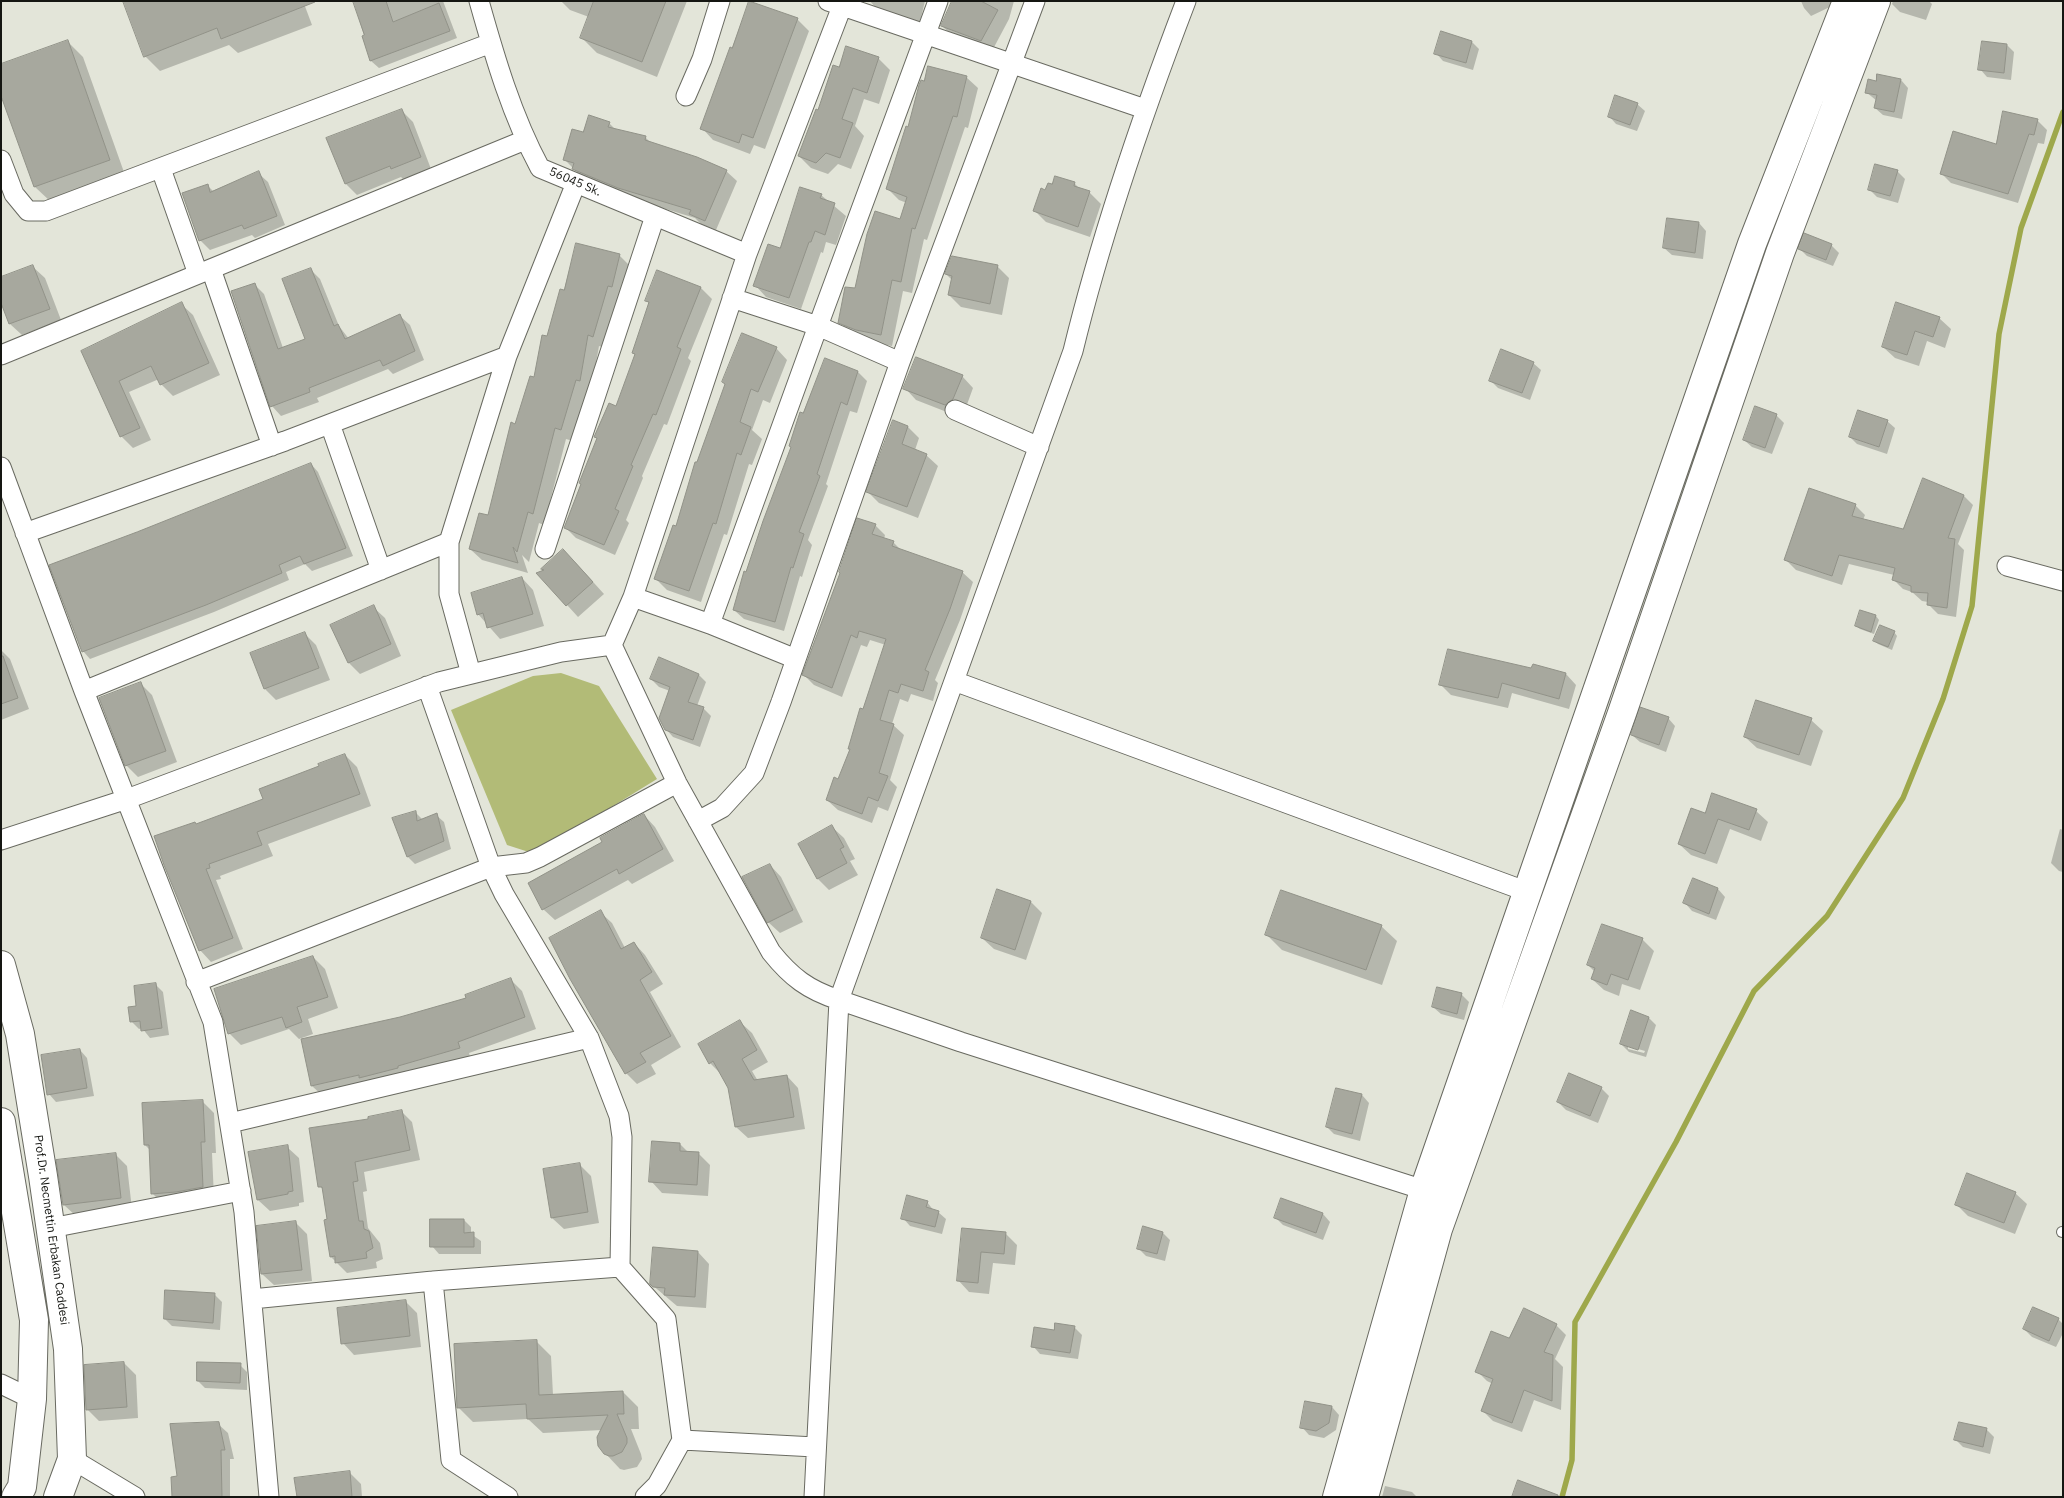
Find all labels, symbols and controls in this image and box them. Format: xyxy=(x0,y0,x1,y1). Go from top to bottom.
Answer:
street label: 56045 Sk. xyxy=(547,165,603,199)
street label: Prof.Dr. Necmettin Erbakan Caddesi xyxy=(31,1134,71,1326)

